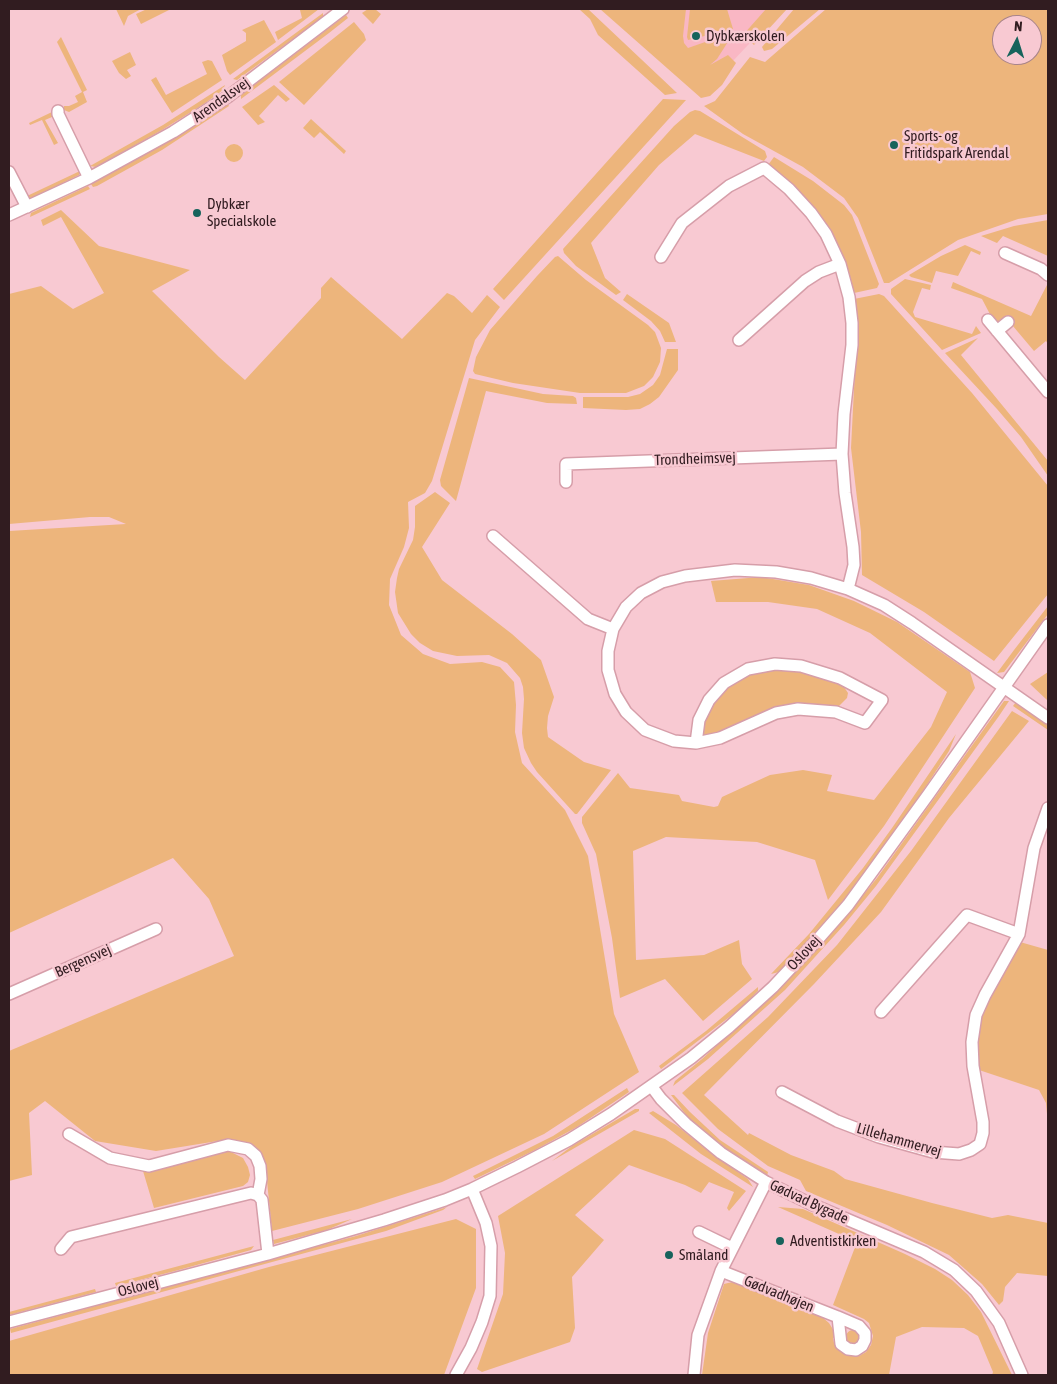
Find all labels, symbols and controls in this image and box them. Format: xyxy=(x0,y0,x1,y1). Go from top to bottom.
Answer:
north arrow xyxy=(992,15,1042,65)
text: N xyxy=(1013,18,1023,34)
place label: Dybkærskolen xyxy=(706,27,785,45)
marker: Dybkærskolen xyxy=(690,30,702,42)
street label: Arendalsvej xyxy=(189,74,253,126)
place label: Sports- og Fritidspark Arendal xyxy=(904,127,1009,162)
marker: Sports- og Fritidspark Arendal xyxy=(888,139,900,151)
place label: Dybkær Specialskole xyxy=(207,195,276,230)
marker: Dybkær Specialskole xyxy=(191,207,203,219)
street label: Trondheimsvej xyxy=(654,449,736,469)
street label: Oslovej xyxy=(783,932,825,974)
street label: Bergensvej xyxy=(52,941,114,981)
street label: Lillehammervej xyxy=(855,1119,943,1161)
street label: Gødvad Bygade xyxy=(767,1176,851,1228)
place label: Adventistkirken xyxy=(790,1232,876,1250)
marker: Adventistkirken xyxy=(774,1235,786,1247)
place label: Småland xyxy=(679,1246,728,1264)
marker: Småland xyxy=(663,1249,675,1261)
street label: Gødvadhøjen xyxy=(741,1272,817,1316)
street label: Oslovej xyxy=(116,1273,160,1301)

